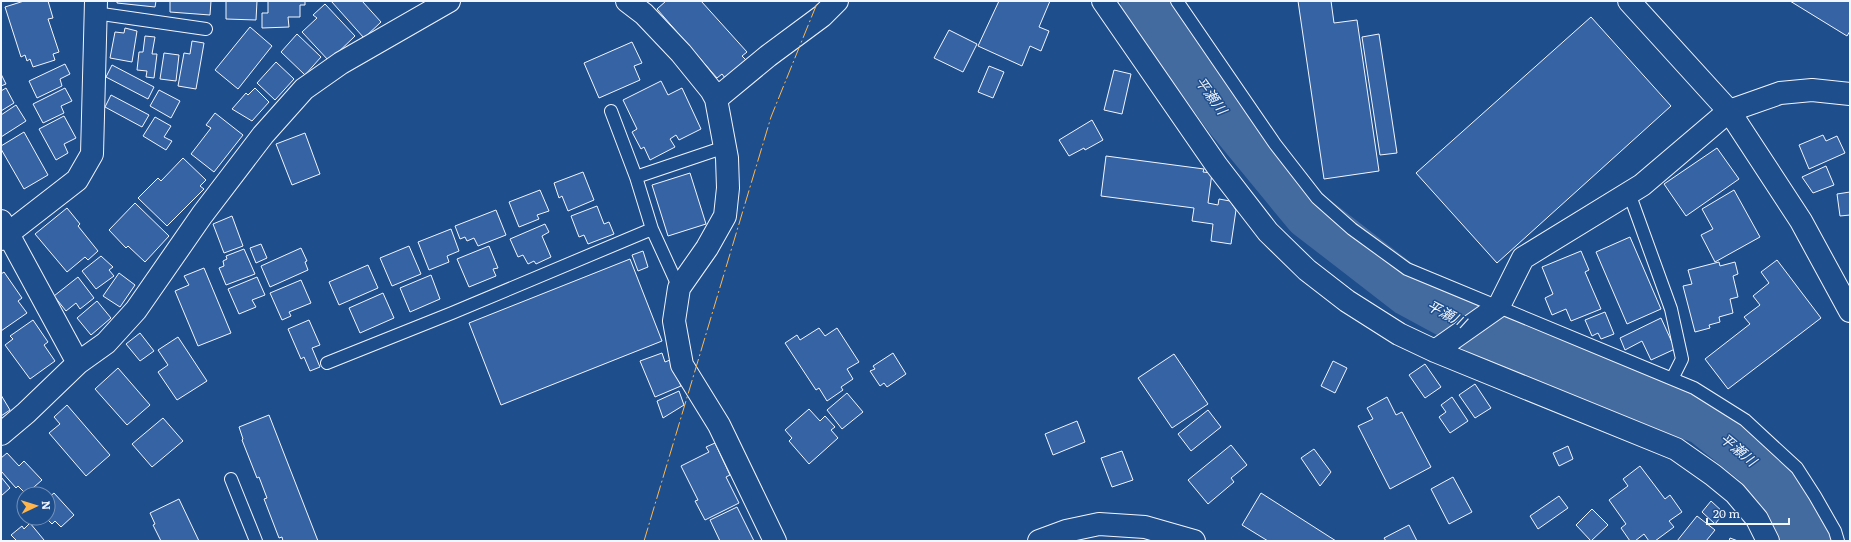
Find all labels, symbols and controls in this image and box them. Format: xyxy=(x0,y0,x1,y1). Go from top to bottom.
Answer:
water label: 平瀬川 xyxy=(1192,72,1234,119)
water label: 平瀬川 xyxy=(1424,294,1472,333)
water label: 平瀬川 xyxy=(1716,428,1763,471)
north arrow xyxy=(16,486,56,526)
text: N xyxy=(39,500,55,510)
scale bar xyxy=(1707,500,1789,526)
text: 20 m xyxy=(1713,504,1740,522)

